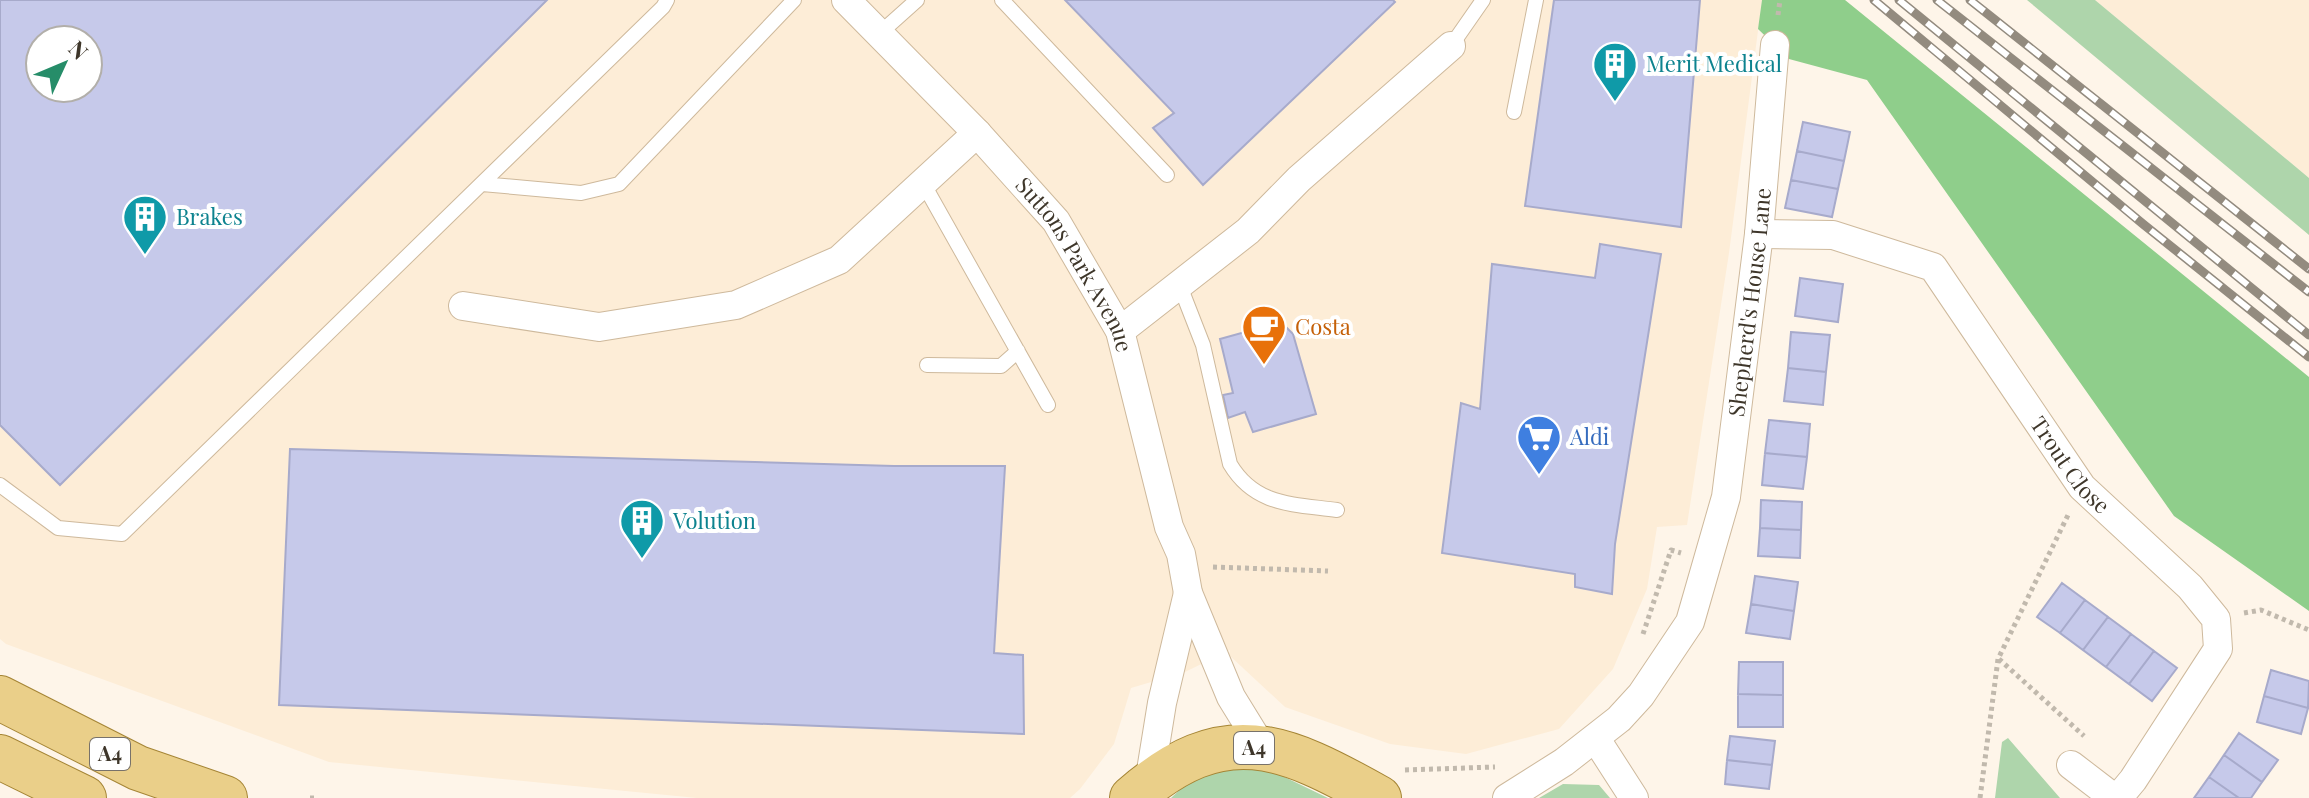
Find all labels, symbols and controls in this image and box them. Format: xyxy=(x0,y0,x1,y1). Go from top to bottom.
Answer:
north arrow xyxy=(24,24,104,104)
text: N xyxy=(63,33,95,66)
building icon: Merit Medical xyxy=(1591,40,1639,103)
place label: Merit Medical xyxy=(1646,48,1782,78)
street label: Suttons Park Avenue xyxy=(1009,170,1141,355)
street label: Shepherd's House Lane xyxy=(1720,187,1777,418)
building icon: Brakes xyxy=(121,193,169,256)
place label: Brakes xyxy=(176,201,243,231)
cafe icon: Costa xyxy=(1240,303,1288,366)
place label: Costa xyxy=(1295,311,1351,341)
street label: Trout Close xyxy=(2024,410,2117,520)
supermarket icon: Aldi xyxy=(1515,413,1563,476)
place label: Aldi xyxy=(1569,421,1609,451)
building icon: Volution xyxy=(618,497,666,560)
place label: Volution xyxy=(672,505,756,535)
road number: A4 xyxy=(1234,732,1274,764)
road number: A4 xyxy=(90,738,130,770)

